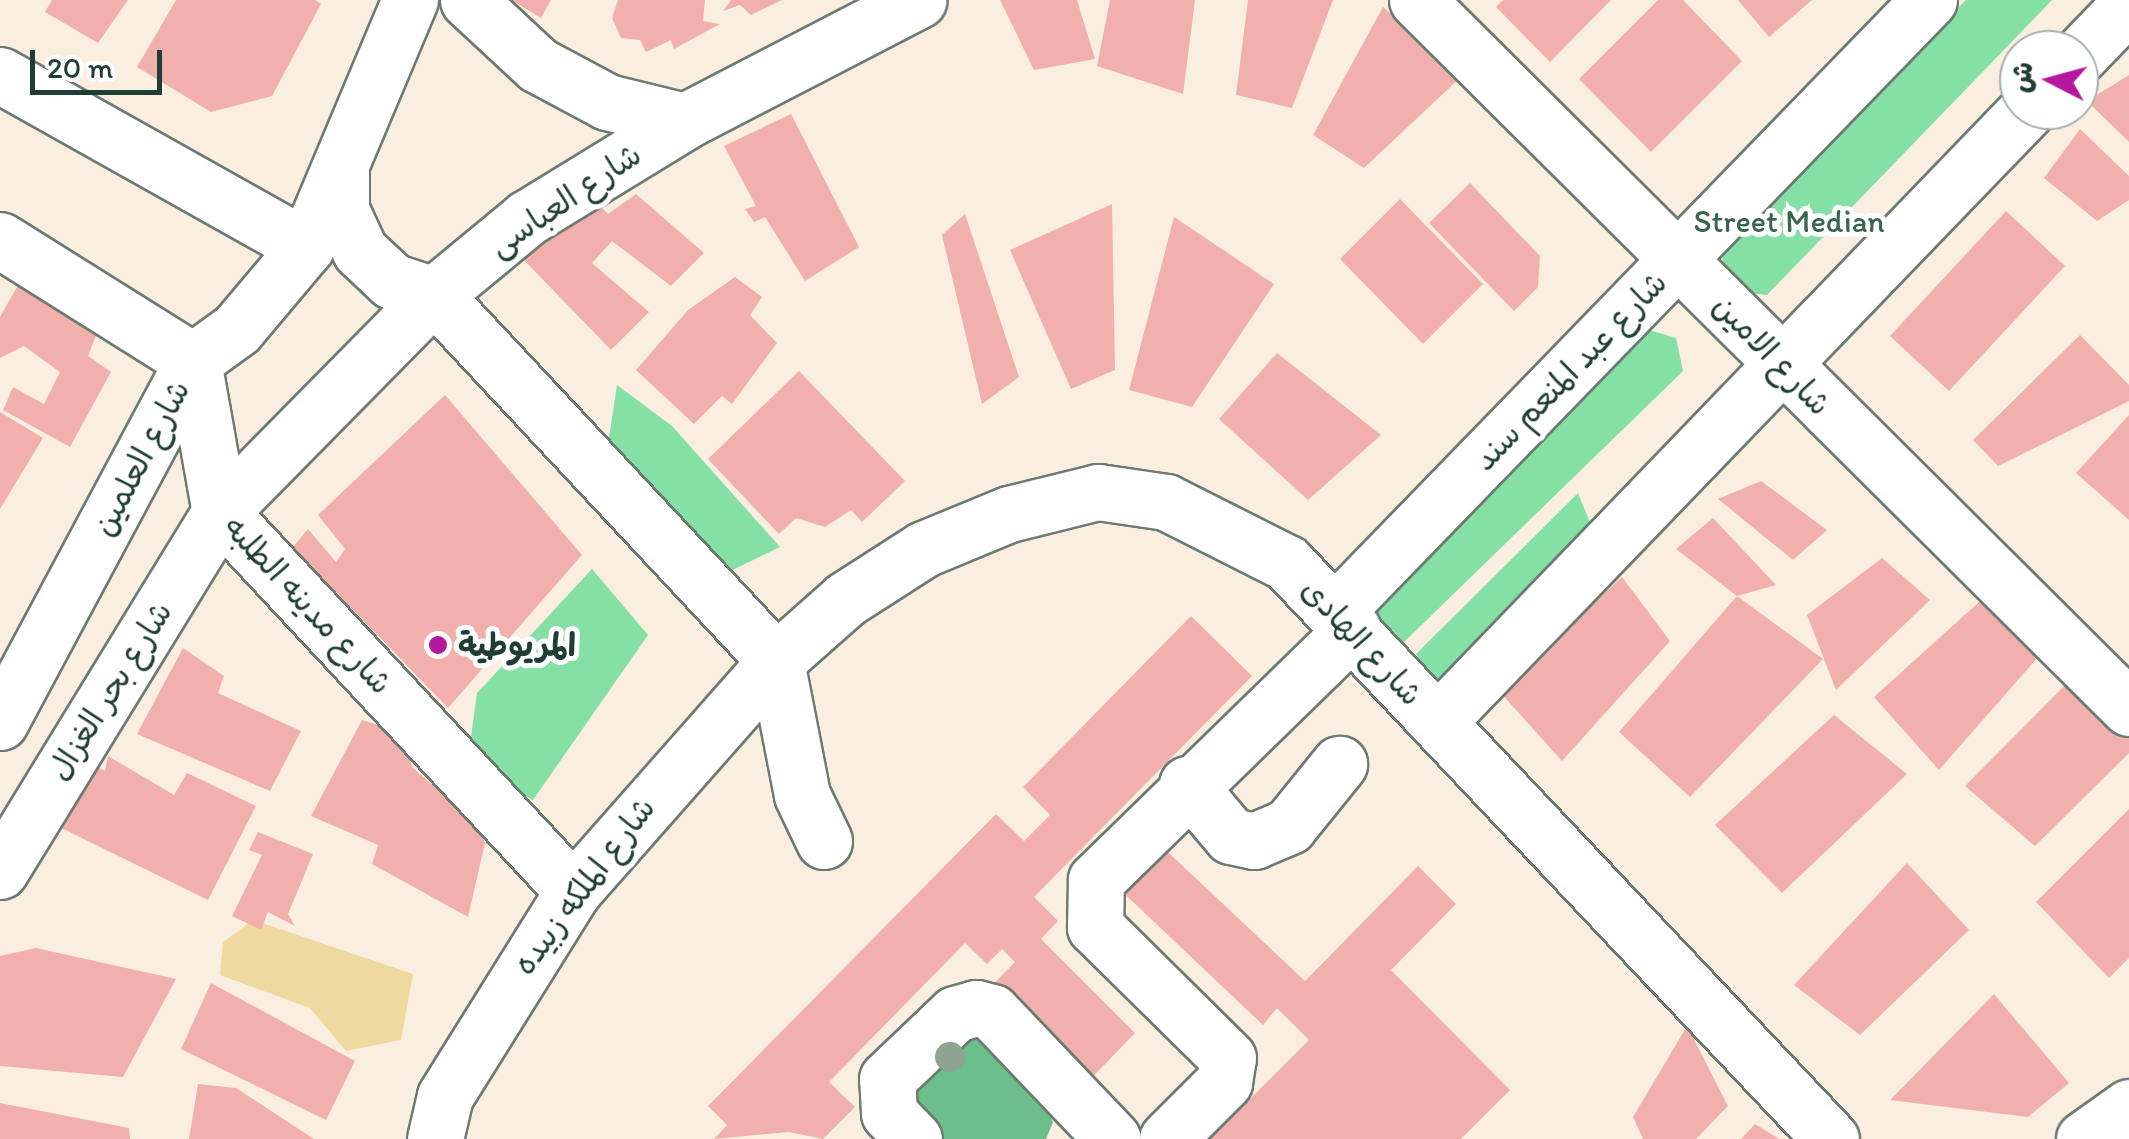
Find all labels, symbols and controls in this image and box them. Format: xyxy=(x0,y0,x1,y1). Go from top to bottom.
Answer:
scale bar xyxy=(35,30,168,92)
north arrow xyxy=(1999,30,2099,130)
text: 20 m xyxy=(47,49,113,86)
text: ش xyxy=(2003,60,2040,94)
street label: شارع العباسى xyxy=(481,135,649,265)
park label: Street Median xyxy=(1693,202,1885,240)
street label: شارع عبد المنعم سند xyxy=(1465,263,1675,479)
street label: شارع الامين xyxy=(1705,287,1839,423)
street label: شارع العلمين xyxy=(84,374,198,542)
street label: شارع مدينه الطلبه xyxy=(216,508,400,702)
street label: شارع الهادى xyxy=(1293,570,1431,714)
street label: شارع بحر الغزال xyxy=(40,594,180,788)
place label: المريوطية xyxy=(458,626,576,664)
marker: المريوطية xyxy=(427,634,449,656)
street label: شارع الملكه زبيده xyxy=(505,790,663,982)

